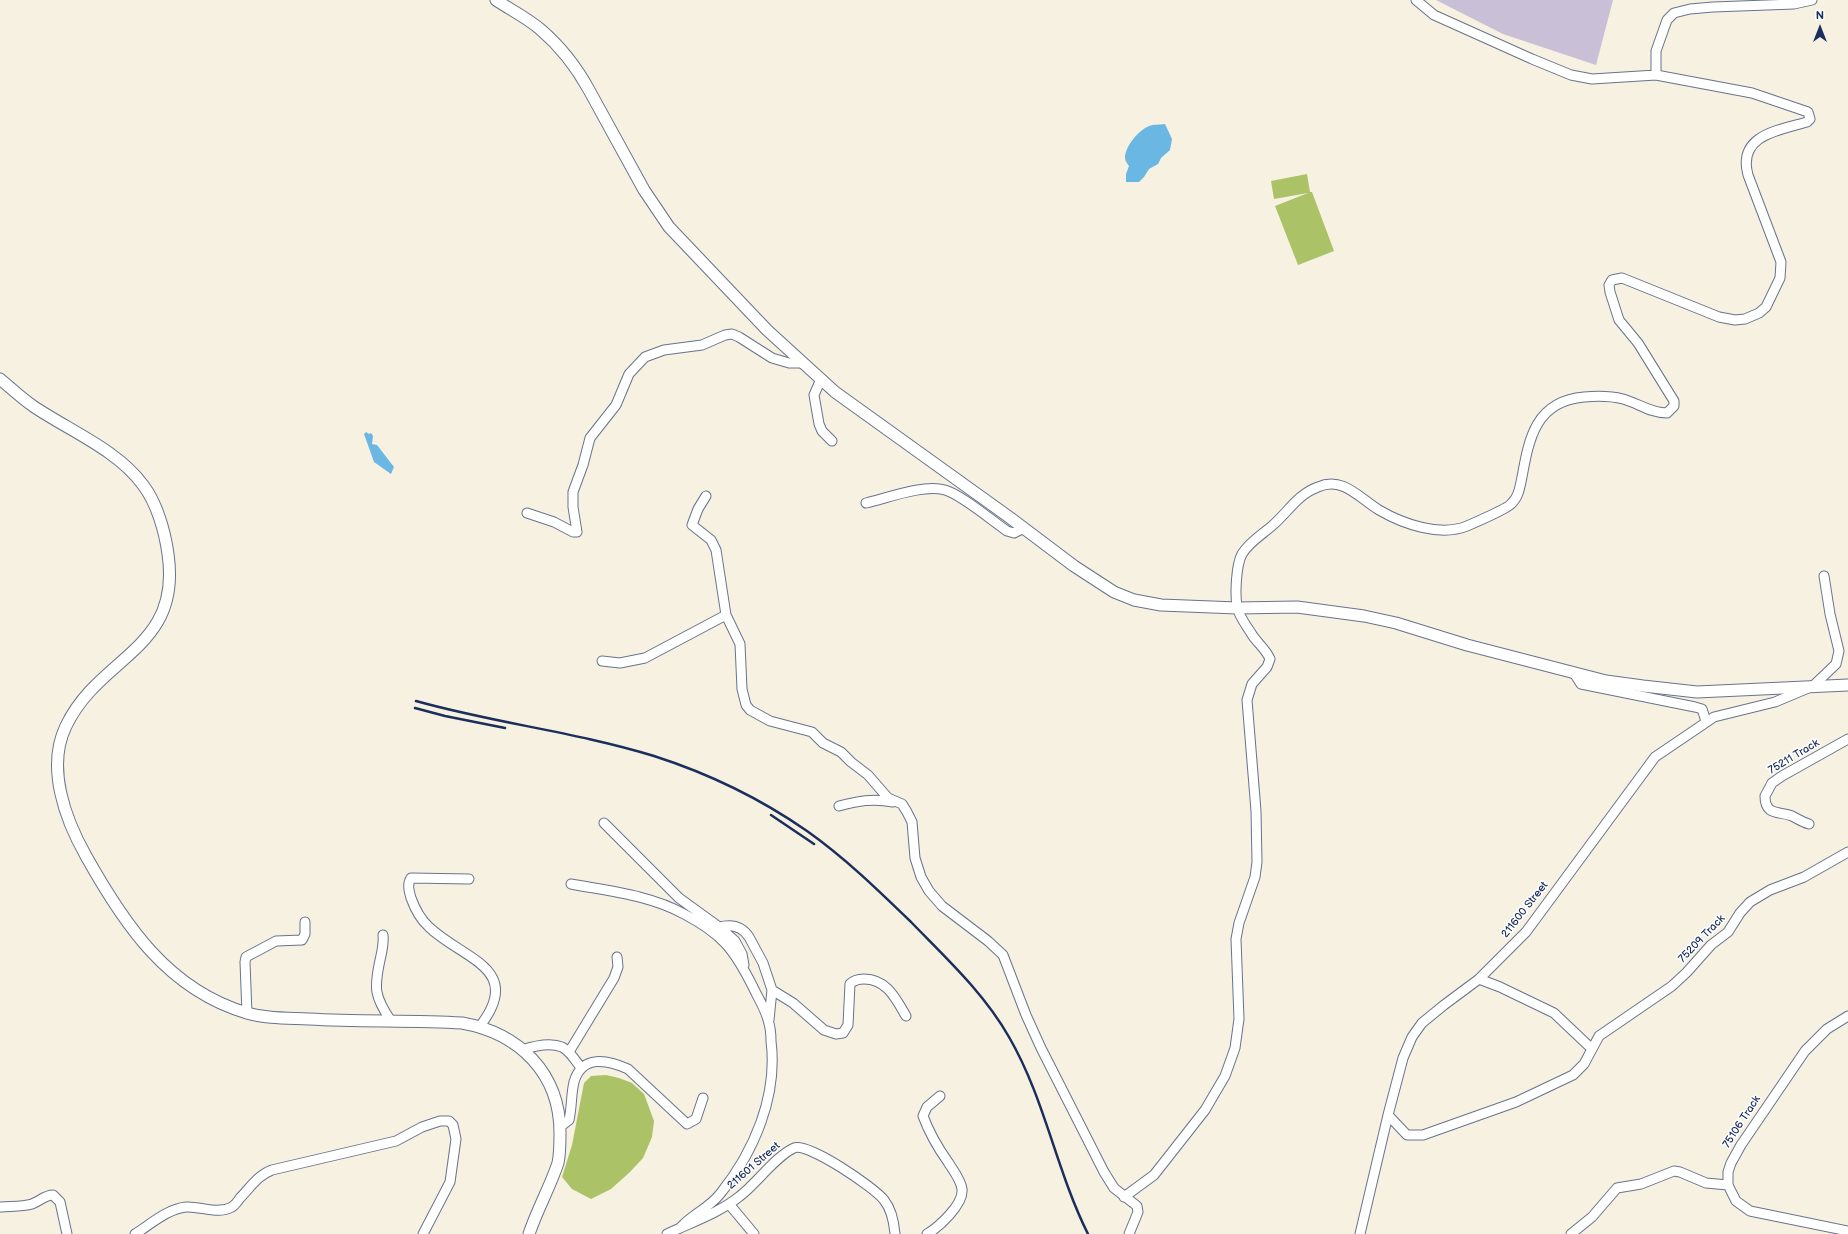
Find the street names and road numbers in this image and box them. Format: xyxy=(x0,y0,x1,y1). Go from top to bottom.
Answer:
street label: 75211 Track xyxy=(1766,737,1822,777)
street label: 211600 Street xyxy=(1499,879,1551,941)
street label: 75209 Track xyxy=(1676,912,1728,966)
street label: 75106 Track xyxy=(1720,1093,1764,1151)
street label: 211601 Street xyxy=(725,1140,783,1192)

